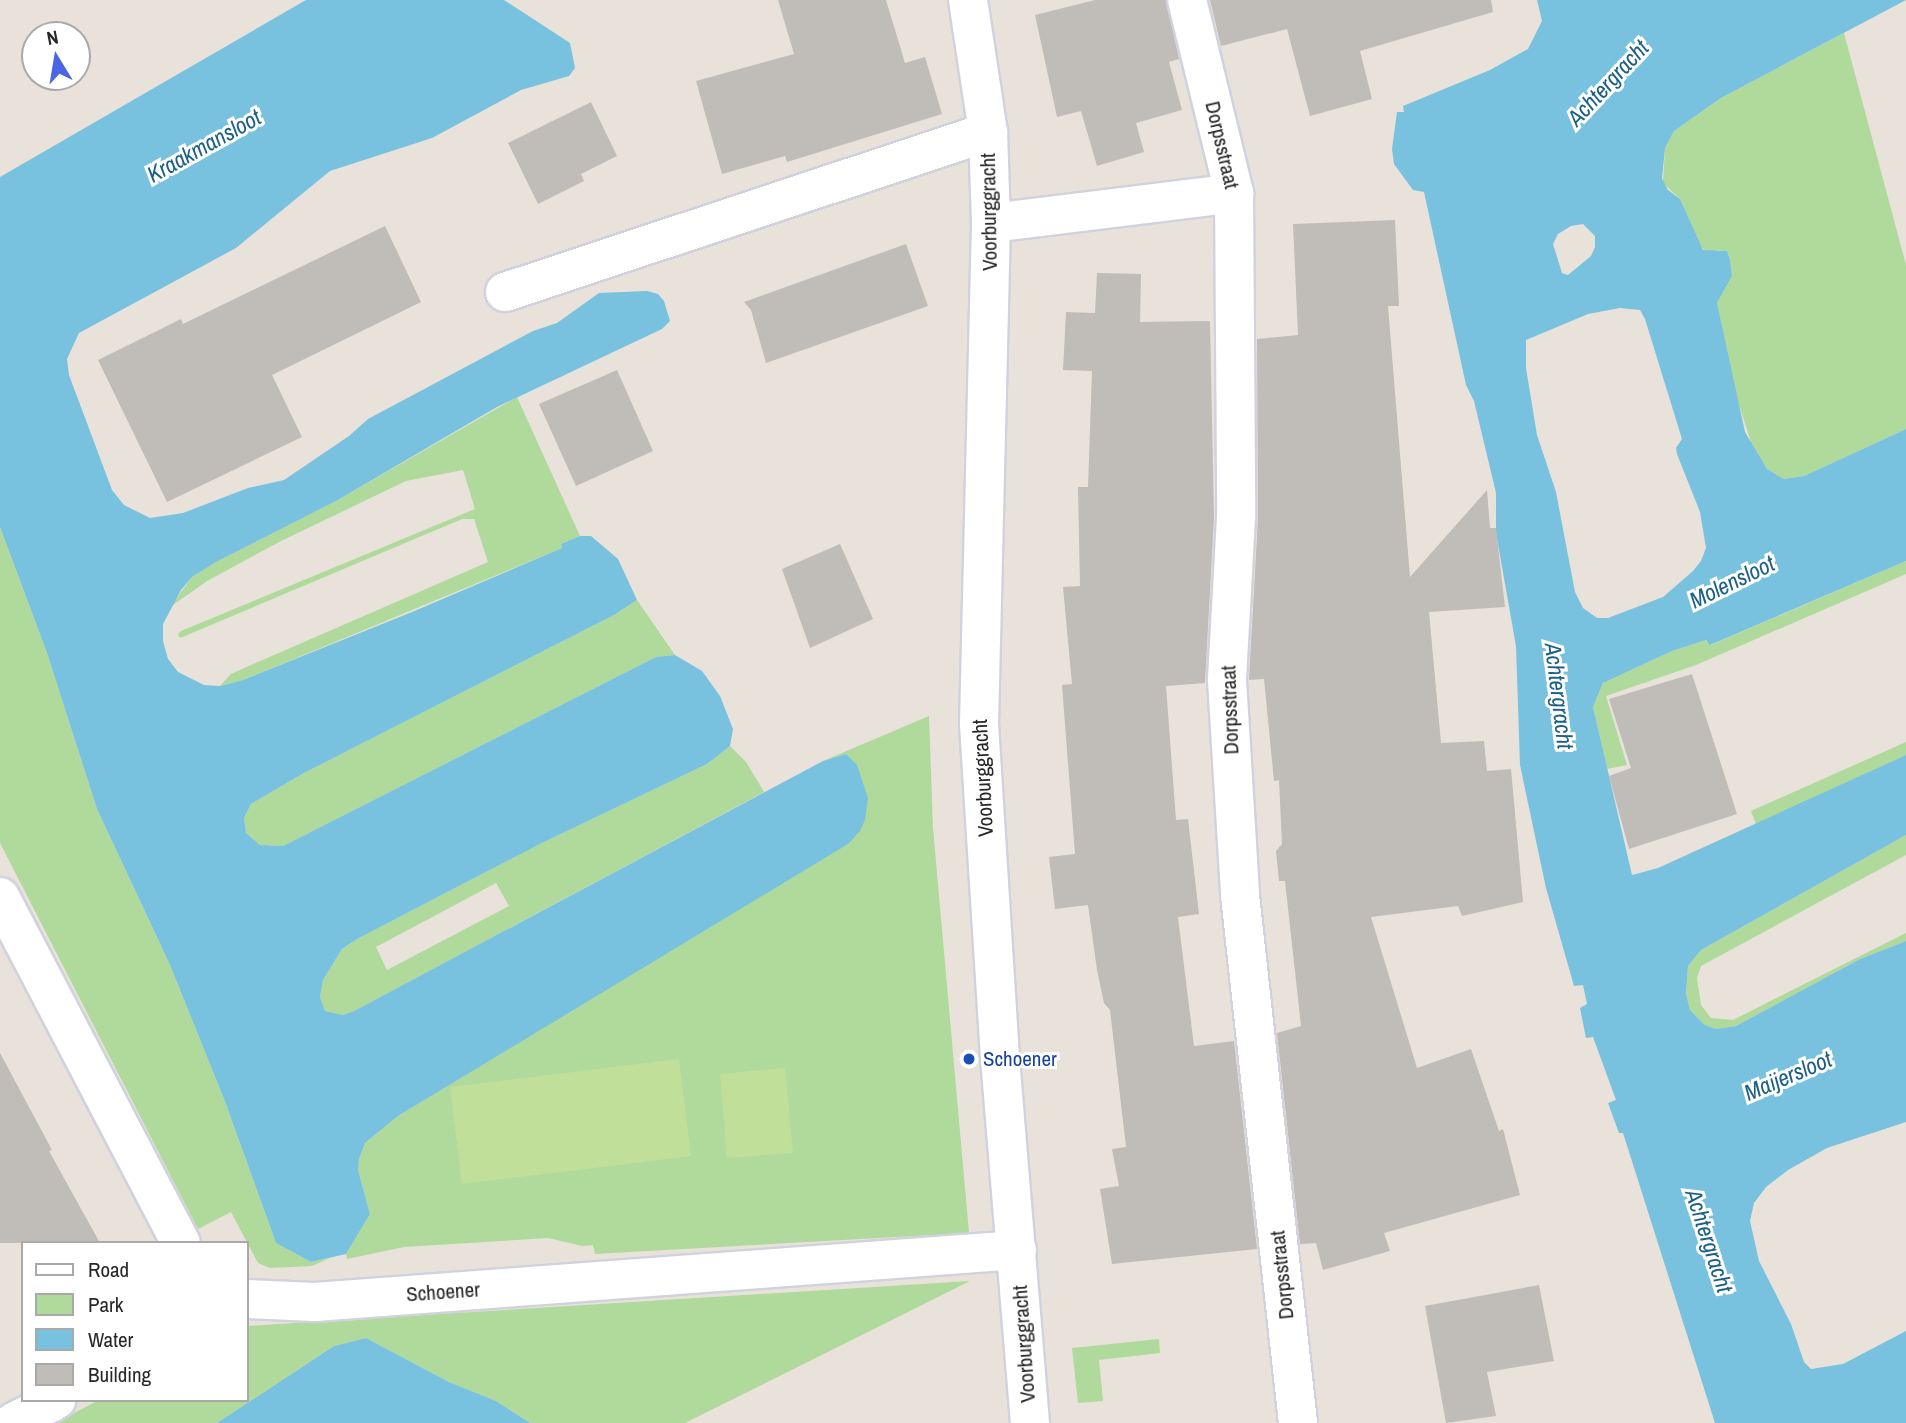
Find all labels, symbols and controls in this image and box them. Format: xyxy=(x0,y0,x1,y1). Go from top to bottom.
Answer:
north arrow xyxy=(21,21,91,91)
text: N xyxy=(44,24,60,51)
water label: Achtergracht xyxy=(1561,34,1655,132)
street label: Dorpsstraat xyxy=(1200,99,1244,191)
water label: Kraakmansloot xyxy=(142,103,266,189)
street label: Voorburggracht xyxy=(975,153,1003,271)
water label: Molensloot xyxy=(1685,550,1779,614)
water label: Achtergracht xyxy=(1539,641,1579,751)
street label: Dorpsstraat xyxy=(1216,665,1244,755)
street label: Voorburggracht xyxy=(967,719,999,837)
water label: Maijersloot xyxy=(1740,1045,1836,1107)
place label: Schoener xyxy=(983,1046,1057,1072)
marker: Schoener xyxy=(961,1051,977,1067)
water label: Achtergracht xyxy=(1679,1186,1739,1296)
street label: Dorpsstraat xyxy=(1265,1229,1299,1321)
legend xyxy=(21,1241,248,1402)
text: Road xyxy=(88,1255,129,1284)
street label: Schoener xyxy=(405,1277,481,1307)
street label: Voorburggracht xyxy=(1007,1284,1041,1404)
text: Park xyxy=(88,1290,123,1319)
text: Water xyxy=(88,1325,133,1354)
text: Building xyxy=(88,1360,151,1389)

